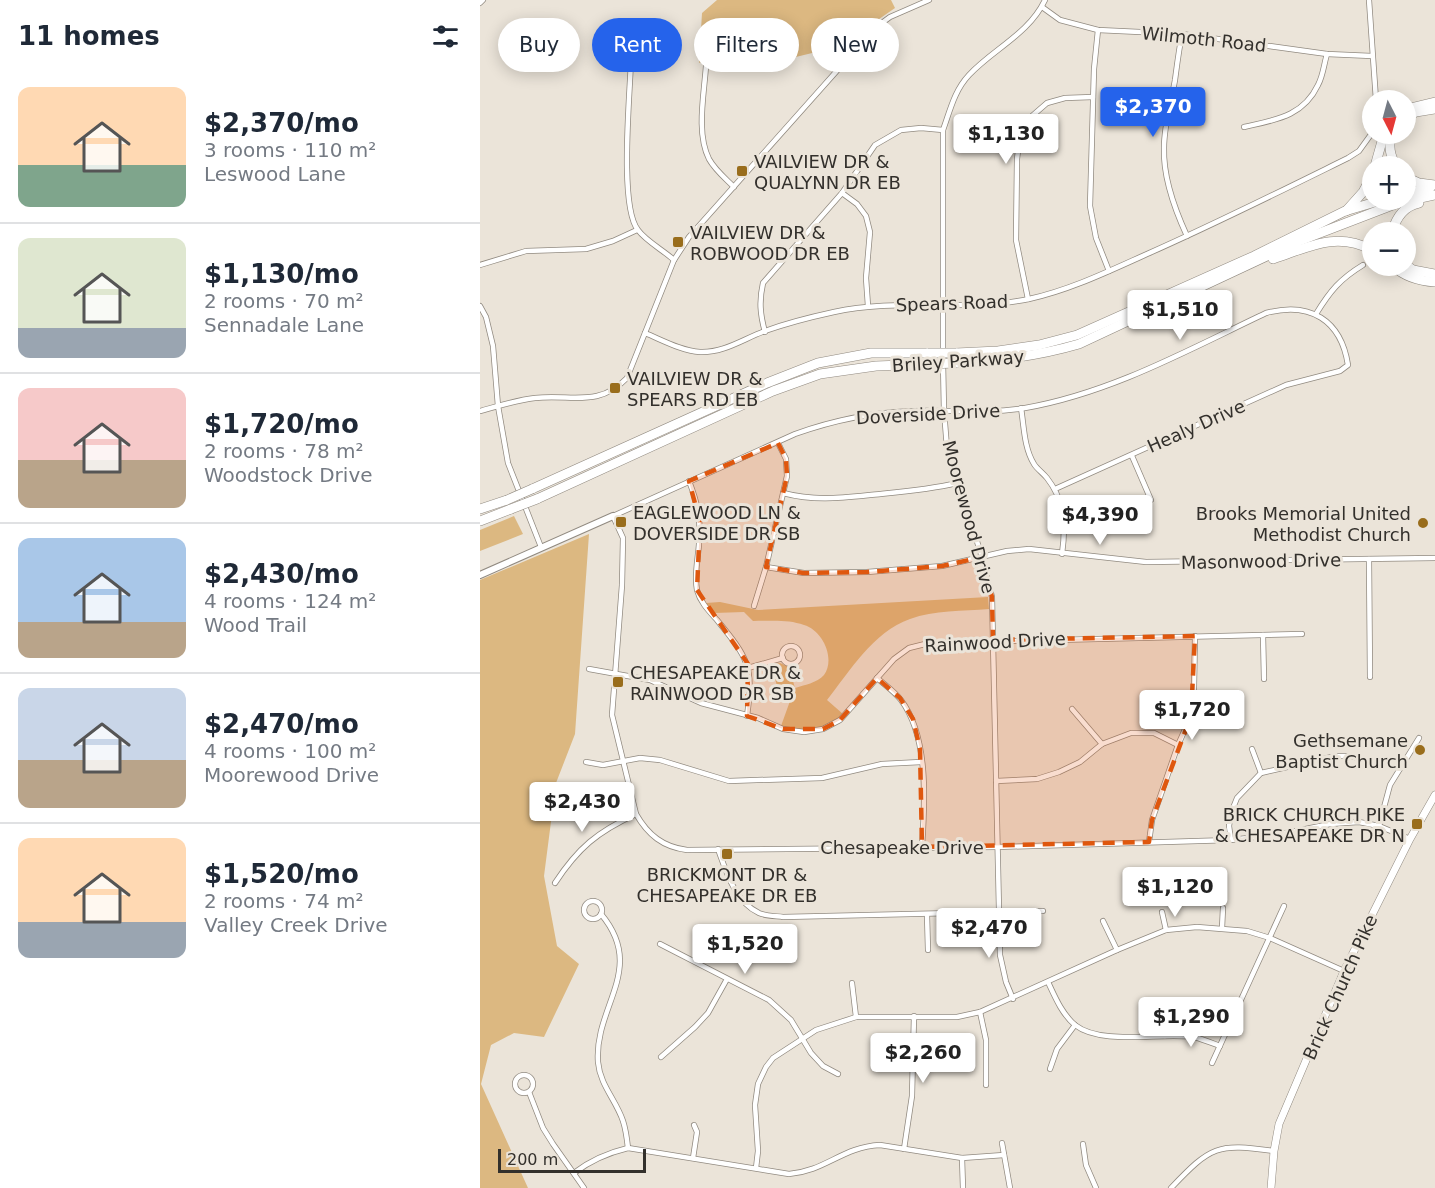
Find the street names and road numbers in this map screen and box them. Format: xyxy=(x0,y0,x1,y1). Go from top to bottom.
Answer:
street label: Wilmoth Road xyxy=(1141,22,1267,56)
street label: Spears Road xyxy=(895,291,1009,315)
street label: Briley Parkway xyxy=(891,346,1025,376)
street label: Healy Drive xyxy=(1144,395,1248,457)
street label: Doverside Drive xyxy=(855,400,1001,428)
street label: Moorewood Drive xyxy=(938,438,1000,596)
street label: Masonwood Drive xyxy=(1181,549,1341,573)
street label: Rainwood Drive xyxy=(924,628,1066,656)
street label: Chesapeake Drive xyxy=(820,837,984,858)
street label: Brick Church Pike xyxy=(1299,911,1381,1063)

